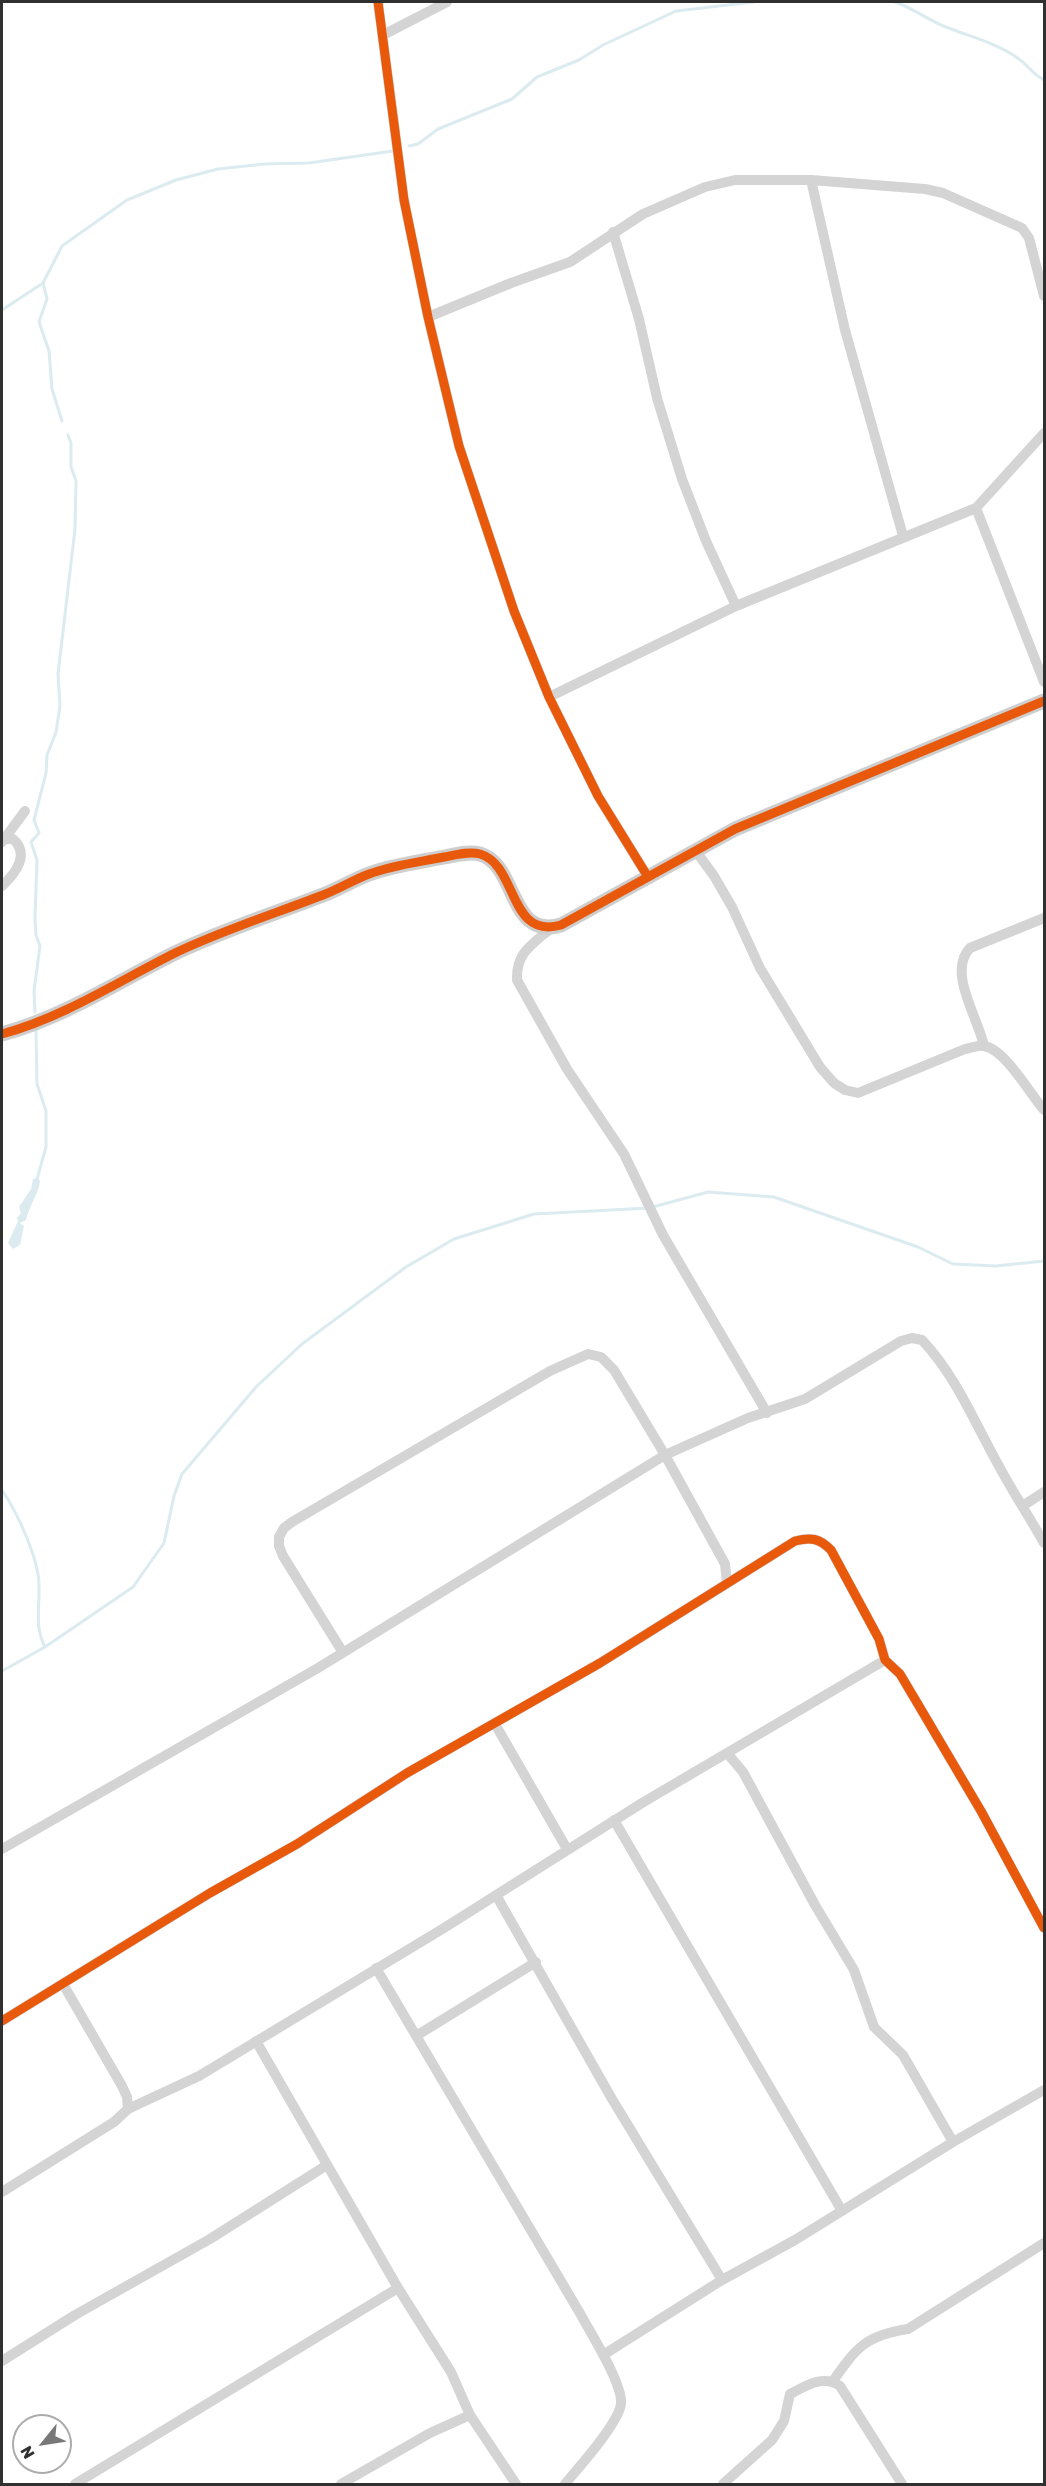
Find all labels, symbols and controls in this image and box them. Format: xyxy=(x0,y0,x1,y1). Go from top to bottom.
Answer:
north arrow xyxy=(12,2414,72,2474)
text: N xyxy=(17,2443,39,2462)

